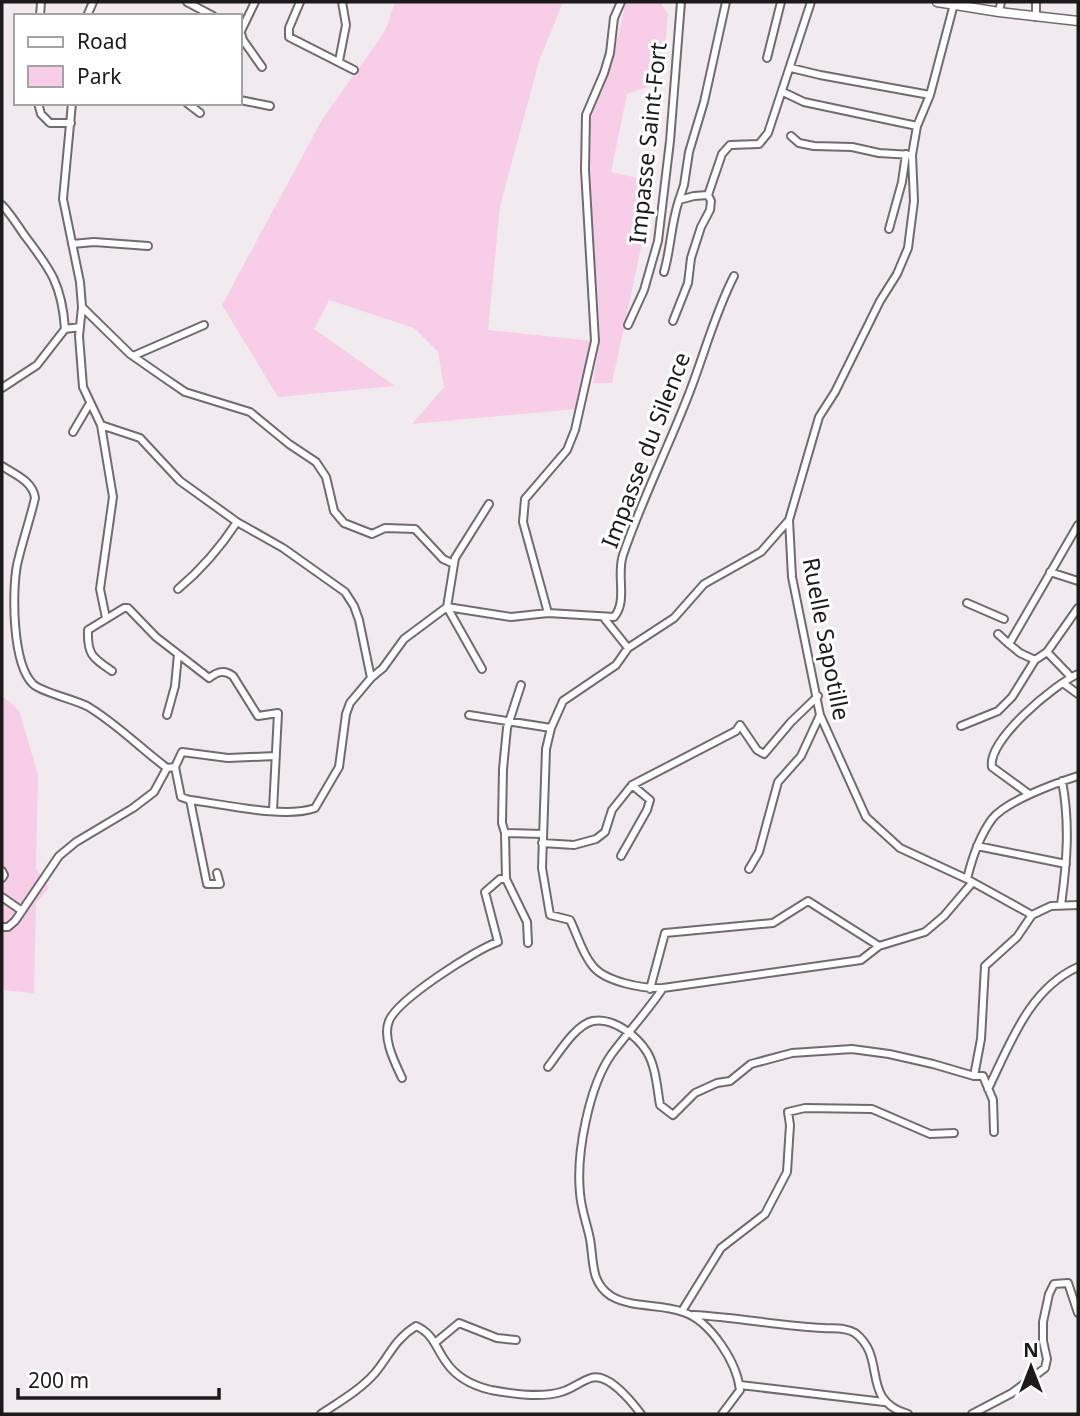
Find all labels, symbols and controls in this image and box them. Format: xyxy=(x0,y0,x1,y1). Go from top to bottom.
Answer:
legend xyxy=(14,14,242,105)
text: Road xyxy=(77,27,127,55)
street label: Impasse Saint-Fort xyxy=(621,41,673,245)
text: Park xyxy=(77,62,122,90)
street label: Impasse du Silence xyxy=(593,347,697,552)
street label: Ruelle Sapotille xyxy=(796,555,858,723)
north arrow xyxy=(996,1332,1066,1402)
text: N xyxy=(1023,1337,1039,1363)
scale bar xyxy=(18,1356,219,1400)
text: 200 m xyxy=(28,1366,89,1394)

